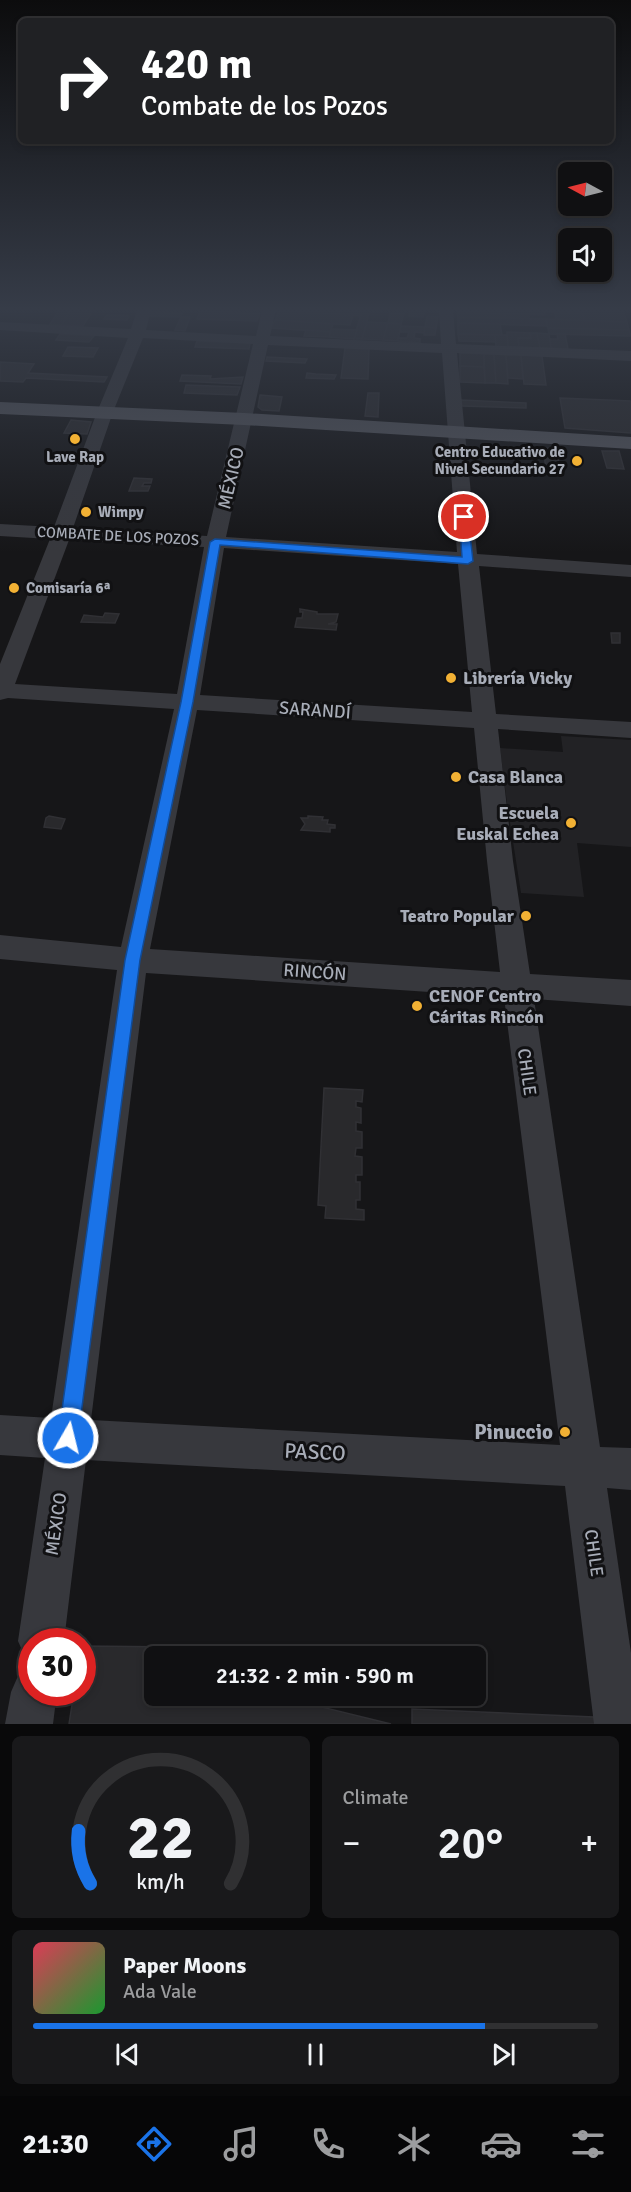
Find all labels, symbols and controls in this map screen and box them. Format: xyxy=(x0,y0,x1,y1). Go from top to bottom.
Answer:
text: 420 m xyxy=(141,39,252,90)
icon: right xyxy=(42,42,120,120)
text: Combate de los Pozos xyxy=(141,90,388,123)
north arrow xyxy=(558,162,612,216)
map controls xyxy=(558,162,612,282)
button: sound xyxy=(558,228,612,282)
marker: Lave Rap xyxy=(68,432,82,446)
place label: Centro Educativo de Nivel Secundario 27 xyxy=(435,443,565,478)
street label: MÉXICO xyxy=(213,445,249,511)
place label: Lave Rap xyxy=(46,448,104,466)
marker: Centro Educativo de Nivel Secundario 27 xyxy=(570,454,584,468)
pin xyxy=(438,491,489,542)
icon: arrive xyxy=(447,500,480,533)
place label: Wimpy xyxy=(98,503,144,521)
marker: Wimpy xyxy=(79,505,93,519)
street label: COMBATE DE LOS POZOS xyxy=(37,523,199,549)
place label: Comisaría 6ª xyxy=(26,579,111,597)
marker: Comisaría 6ª xyxy=(7,581,21,595)
place label: Librería Vicky xyxy=(463,667,572,689)
marker: Librería Vicky xyxy=(444,671,458,685)
street label: SARANDÍ xyxy=(278,697,352,724)
place label: Casa Blanca xyxy=(468,766,563,788)
marker: Casa Blanca xyxy=(449,770,463,784)
place label: Escuela Euskal Echea xyxy=(456,802,559,845)
marker: Escuela Euskal Echea xyxy=(564,816,578,830)
place label: Teatro Popular xyxy=(400,905,515,927)
marker: Teatro Popular xyxy=(519,909,533,923)
street label: RINCÓN xyxy=(283,959,347,985)
place label: CENOF Centro Cáritas Rincón xyxy=(429,985,544,1028)
marker: CENOF Centro Cáritas Rincón xyxy=(410,999,424,1013)
street label: CHILE xyxy=(513,1047,541,1097)
position arrow xyxy=(36,1406,100,1470)
place label: Pinuccio xyxy=(474,1419,553,1445)
marker: Pinuccio xyxy=(558,1425,572,1439)
street label: PASCO xyxy=(284,1437,346,1467)
street label: MÉXICO xyxy=(41,1491,71,1557)
street label: CHILE xyxy=(580,1528,608,1578)
speed limit sign: 30 xyxy=(18,1628,96,1706)
text: 21:32 · 2 min · 590 m xyxy=(216,1662,414,1689)
text: Climate xyxy=(343,1785,408,1810)
text: 22 xyxy=(127,1799,194,1876)
text: 20° xyxy=(437,1816,503,1871)
text: − xyxy=(343,1823,360,1864)
text: + xyxy=(580,1823,598,1864)
text: km/h xyxy=(136,1869,185,1895)
text: Paper Moons xyxy=(123,1952,246,1979)
text: Ada Vale xyxy=(123,1979,197,2004)
icon: previous xyxy=(111,2038,144,2071)
icon: pause xyxy=(299,2038,332,2071)
icon: next xyxy=(487,2038,520,2071)
icon: directions xyxy=(133,2123,175,2165)
icon: music xyxy=(220,2123,262,2165)
icon: phone xyxy=(307,2123,349,2165)
icon: climate xyxy=(393,2123,435,2165)
icon: car xyxy=(480,2123,522,2165)
icon: filters xyxy=(567,2123,609,2165)
text: 21:30 xyxy=(22,2128,89,2161)

